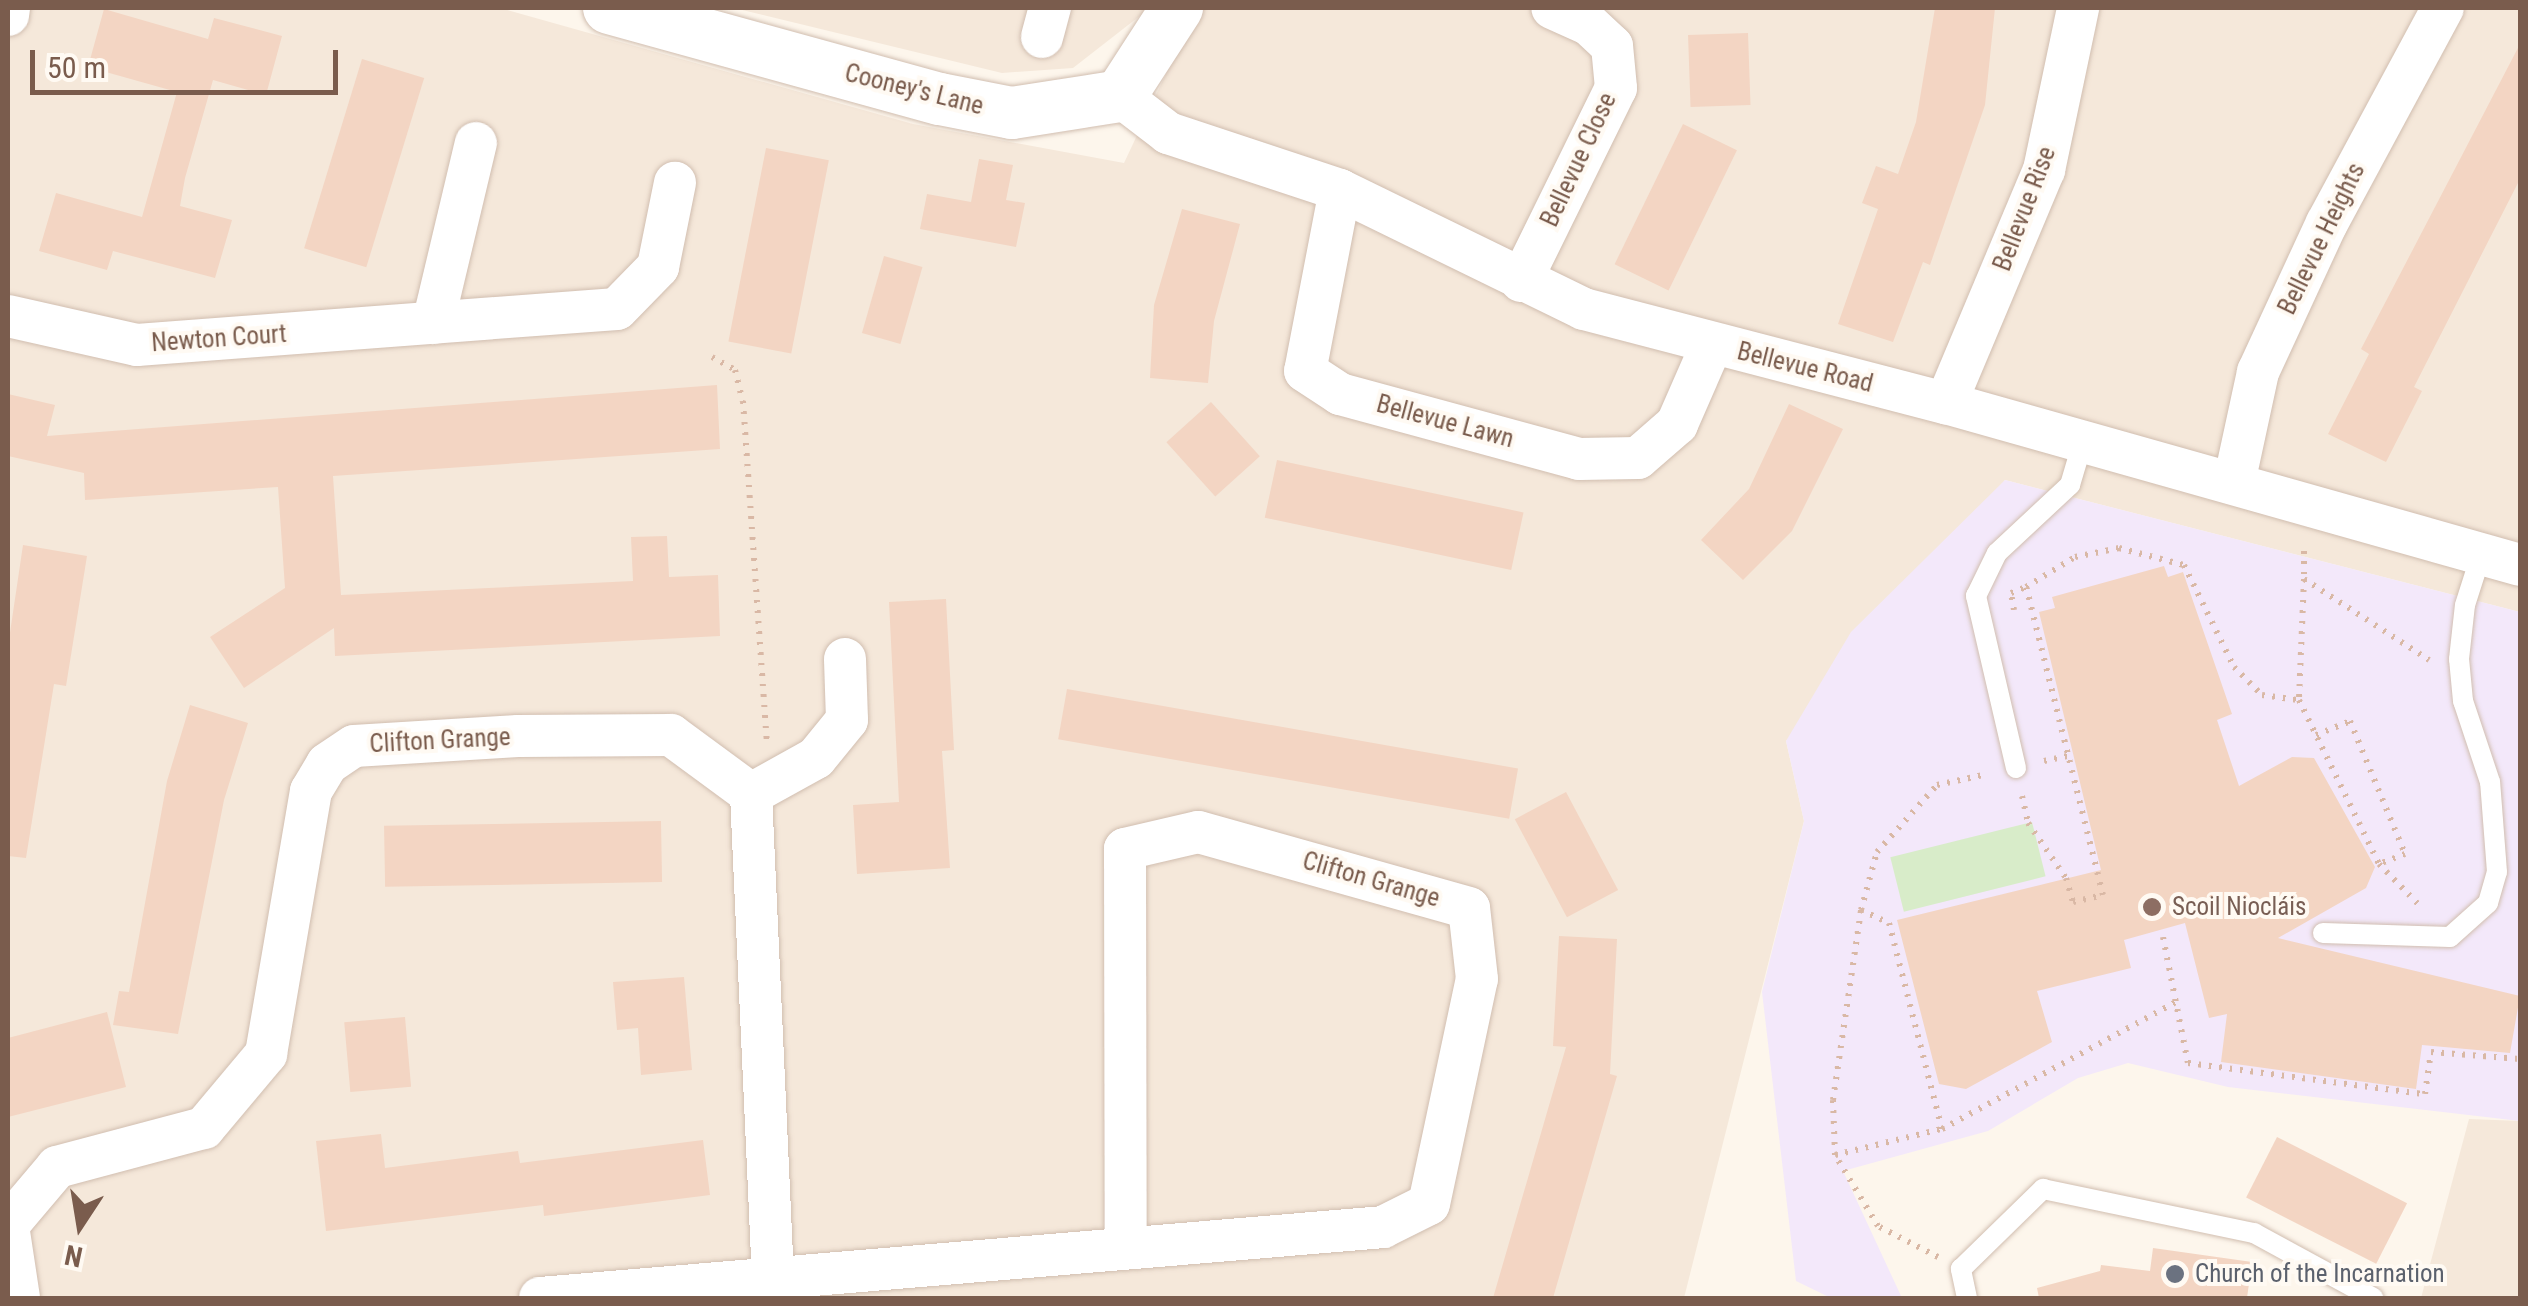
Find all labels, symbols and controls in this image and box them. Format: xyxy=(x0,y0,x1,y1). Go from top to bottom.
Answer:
scale bar xyxy=(35,30,342,92)
text: 50 m xyxy=(47,50,106,85)
street label: Cooney's Lane xyxy=(842,58,986,122)
street label: Bellevue Close xyxy=(1535,88,1623,232)
street label: Bellevue Rise xyxy=(1988,143,2062,275)
street label: Bellevue Heights xyxy=(2272,158,2372,320)
street label: Newton Court xyxy=(150,319,288,359)
street label: Bellevue Road xyxy=(1734,337,1876,399)
street label: Bellevue Lawn xyxy=(1373,389,1517,455)
street label: Clifton Grange xyxy=(369,722,511,760)
street label: Clifton Grange xyxy=(1299,846,1443,914)
place label: Scoil Niocláis xyxy=(2172,892,2306,922)
marker: Scoil Niocláis xyxy=(2141,896,2163,918)
north arrow xyxy=(30,1176,130,1276)
text: N xyxy=(62,1238,85,1274)
place label: Church of the Incarnation xyxy=(2195,1259,2445,1289)
marker: Church of the Incarnation xyxy=(2164,1263,2186,1285)

